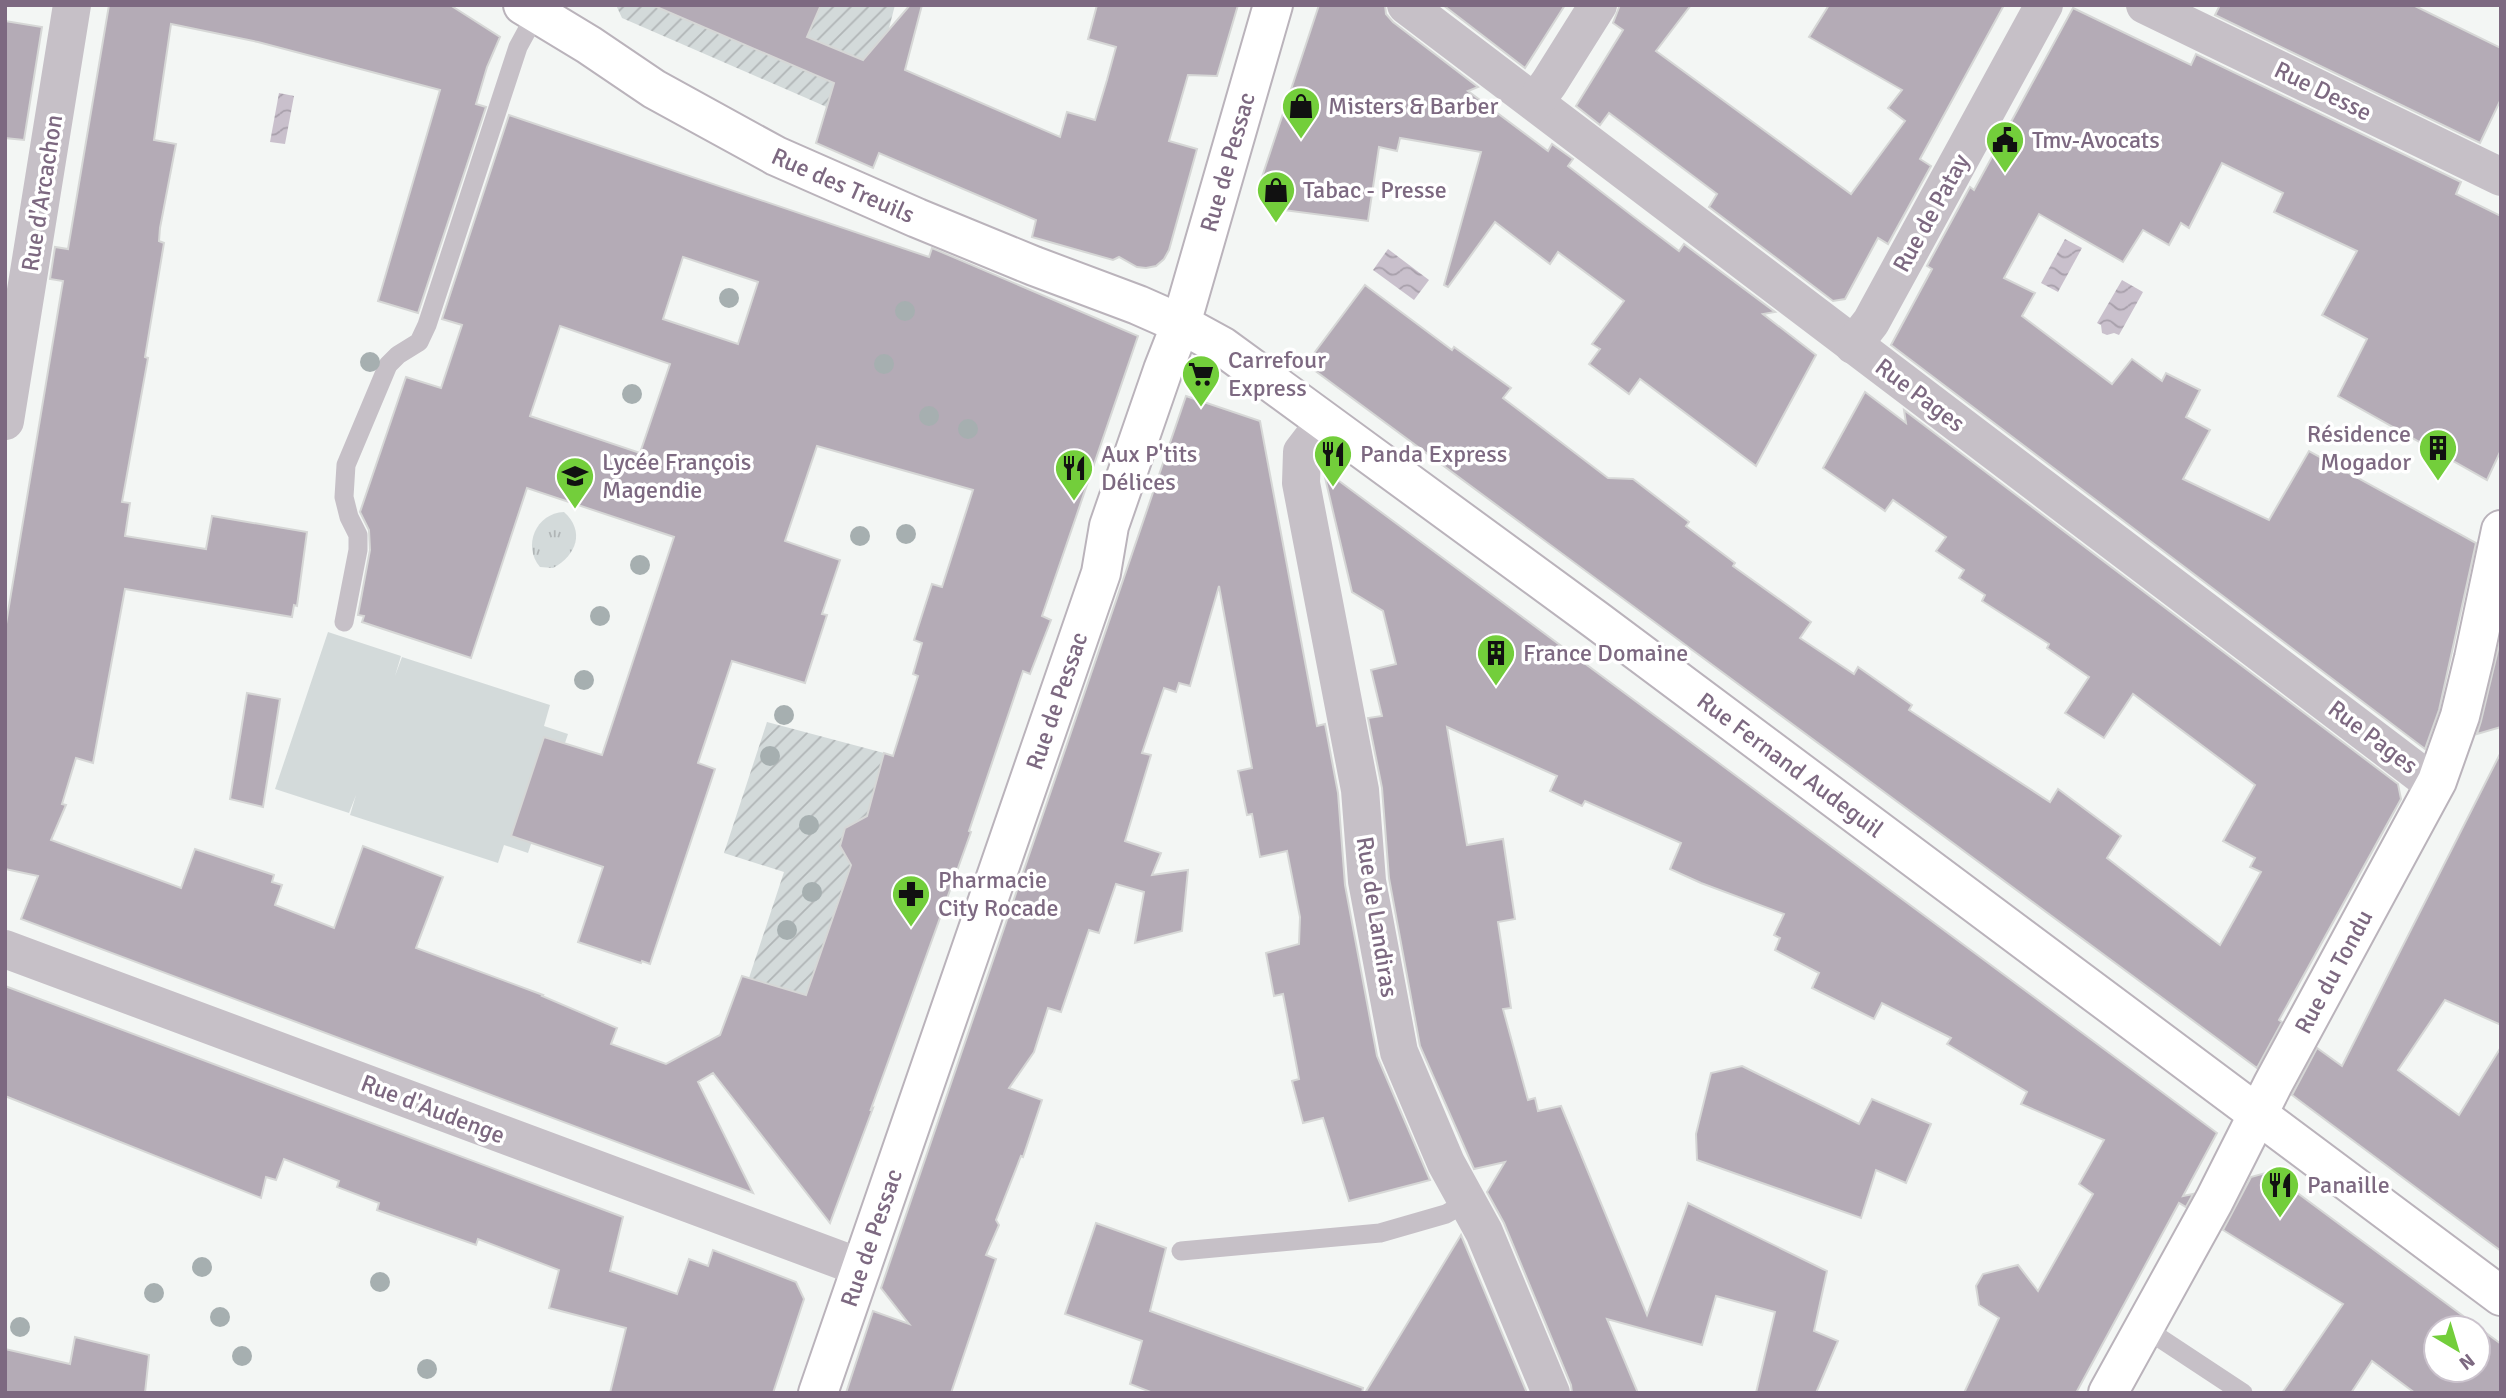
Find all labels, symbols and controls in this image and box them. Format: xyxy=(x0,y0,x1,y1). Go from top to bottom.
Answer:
street label: Rue Desse xyxy=(2269,55,2377,127)
shop icon: Misters & Barber xyxy=(1280,85,1322,140)
street label: Rue de Pessac xyxy=(1193,89,1262,235)
place label: Misters & Barber xyxy=(1328,91,1499,121)
street label: Rue d'Arcachon xyxy=(15,112,69,274)
public building icon: Tmv-Avocats xyxy=(1984,119,2026,174)
place label: Tmv-Avocats xyxy=(2032,125,2160,155)
street label: Rue des Treuils xyxy=(767,141,919,230)
street label: Rue de Patay xyxy=(1886,149,1976,277)
shop icon: Tabac - Presse xyxy=(1255,169,1297,224)
place label: Tabac - Presse xyxy=(1303,175,1447,205)
place label: Carrefour Express xyxy=(1228,345,1326,403)
street label: Rue Pages xyxy=(1869,352,1971,438)
supermarket icon: Carrefour Express xyxy=(1180,353,1222,408)
place label: Résidence Mogador xyxy=(2307,419,2411,477)
building icon: Résidence Mogador xyxy=(2417,427,2459,482)
restaurant icon: Panda Express xyxy=(1312,433,1354,488)
place label: Aux P'tits Délices xyxy=(1101,439,1197,497)
place label: Panda Express xyxy=(1360,439,1507,469)
place label: Lycée François Magendie xyxy=(602,447,751,505)
restaurant icon: Aux P'tits Délices xyxy=(1053,447,1095,502)
school or university icon: Lycée François Magendie xyxy=(554,455,596,510)
street label: Rue de Pessac xyxy=(1019,628,1094,774)
building icon: France Domaine xyxy=(1475,632,1517,687)
place label: France Domaine xyxy=(1523,638,1688,668)
street label: Rue Fernand Audeguil xyxy=(1691,686,1889,844)
street label: Rue Pages xyxy=(2322,694,2424,780)
street label: Rue de Landiras xyxy=(1349,835,1405,999)
place label: Pharmacie City Rocade xyxy=(938,865,1059,923)
pharmacy icon: Pharmacie City Rocade xyxy=(890,873,932,928)
street label: Rue du Tondu xyxy=(2288,904,2379,1039)
street label: Rue d'Audenge xyxy=(357,1068,509,1150)
restaurant icon: Panaille xyxy=(2259,1164,2301,1219)
street label: Rue de Pessac xyxy=(834,1165,909,1311)
place label: Panaille xyxy=(2307,1170,2390,1200)
north arrow xyxy=(2422,1314,2492,1384)
text: N xyxy=(2454,1348,2479,1375)

